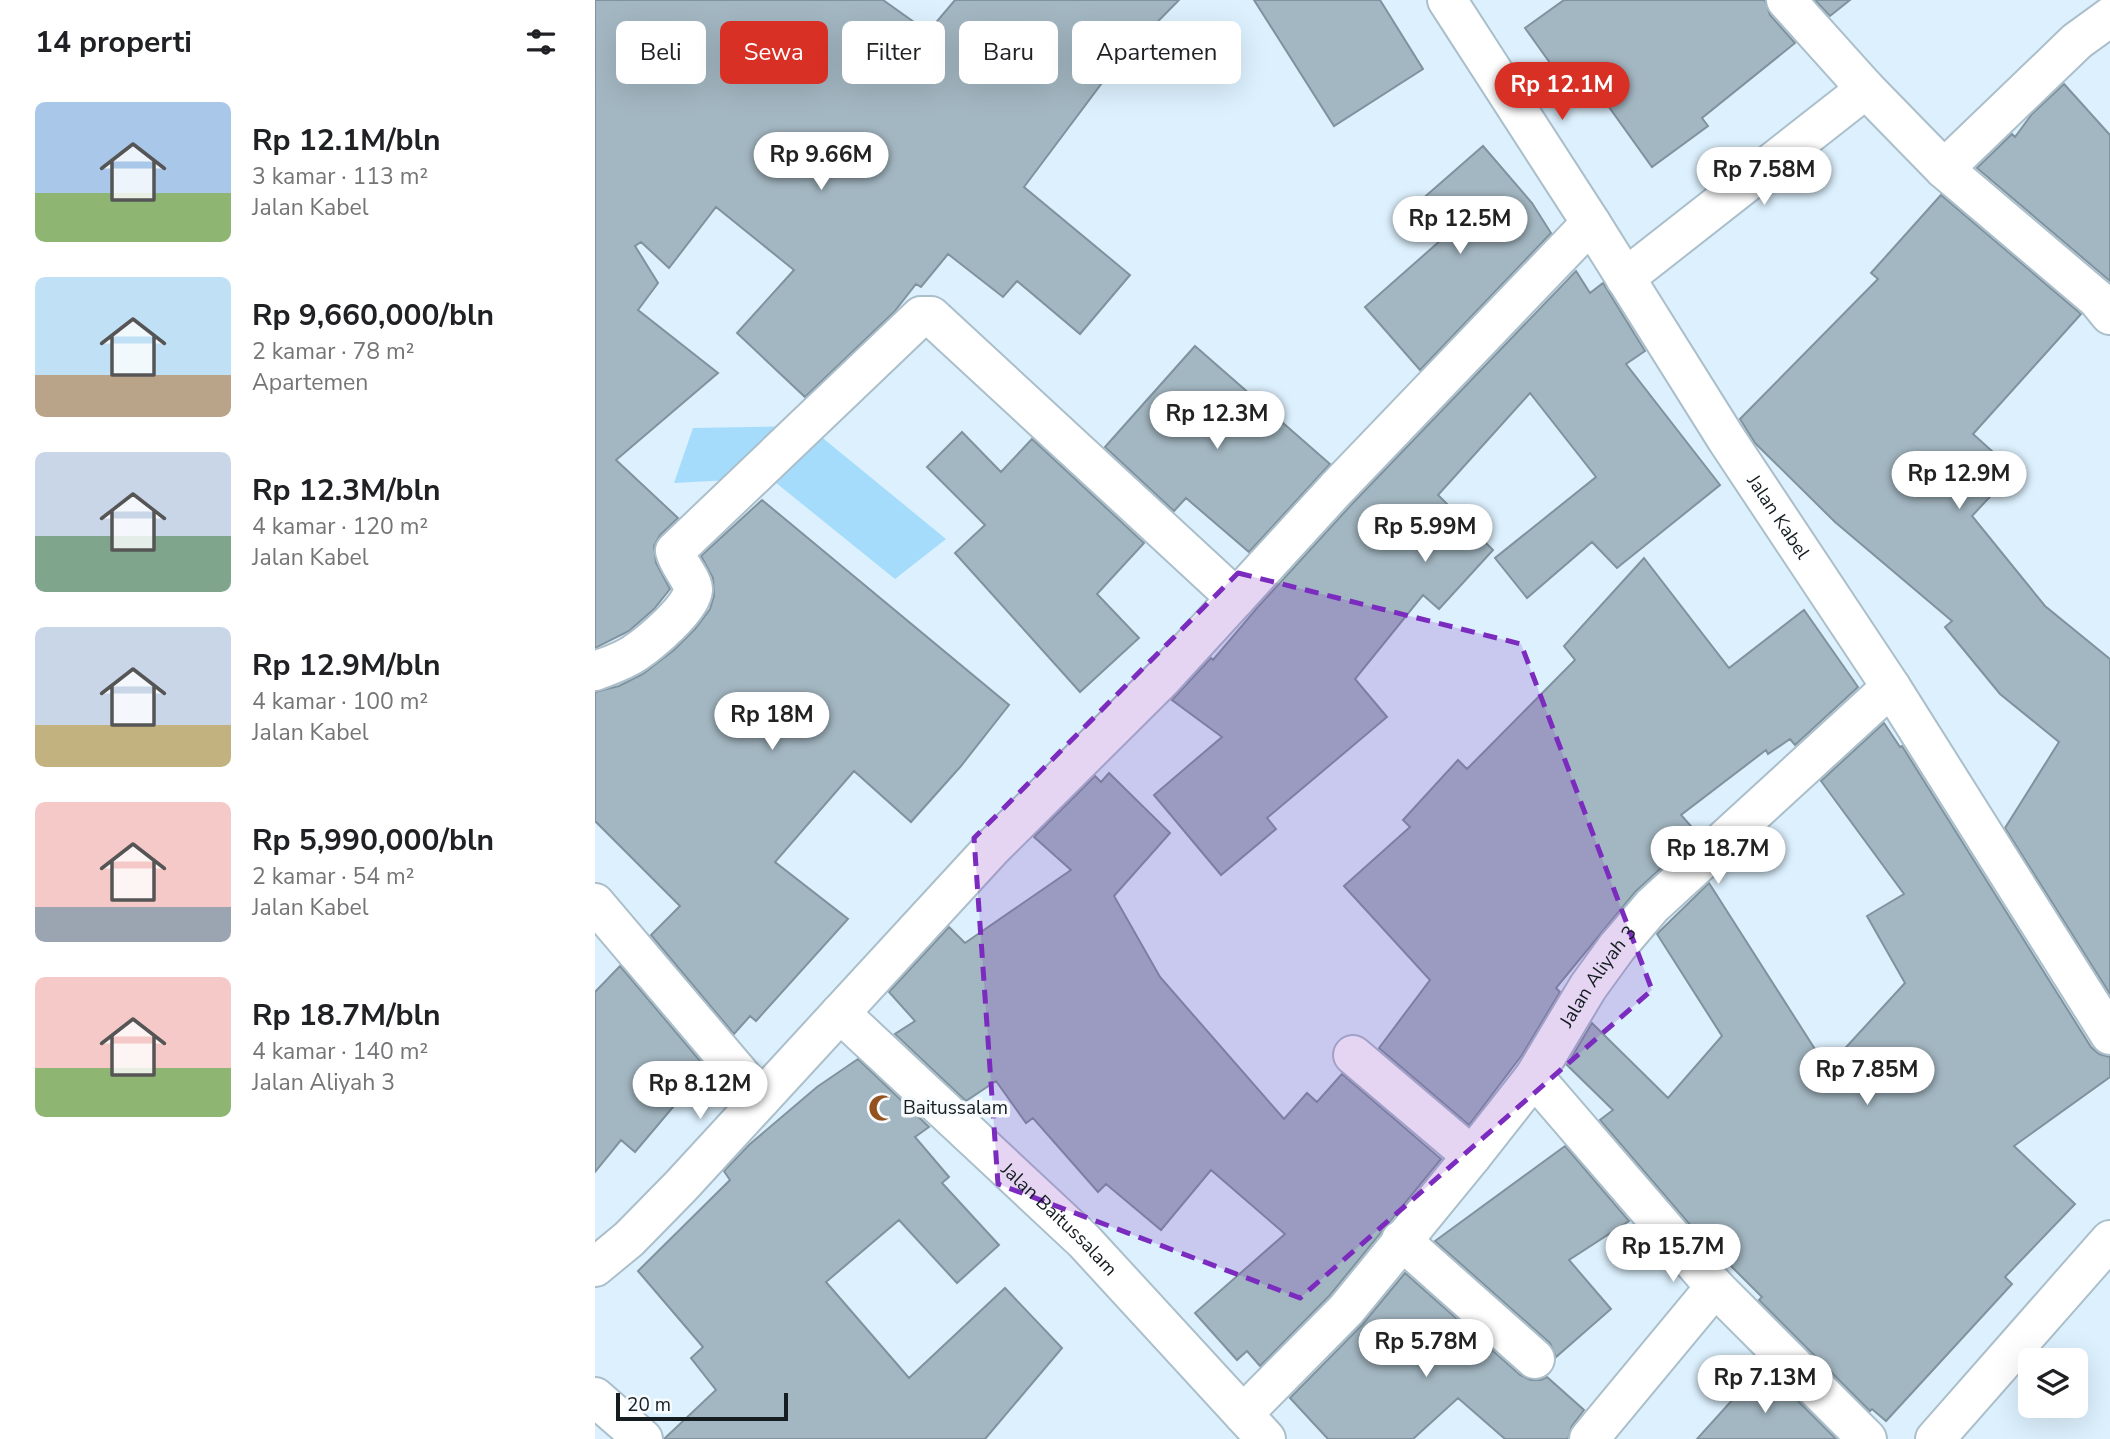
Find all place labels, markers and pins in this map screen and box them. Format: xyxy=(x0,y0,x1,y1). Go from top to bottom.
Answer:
pin: Rp 12.1M xyxy=(1490,62,1634,122)
pin: Rp 9.66M xyxy=(749,132,893,192)
pin: Rp 7.58M xyxy=(1692,148,1836,207)
pin: Rp 12.5M xyxy=(1388,196,1532,256)
pin: Rp 12.3M xyxy=(1145,392,1289,451)
pin: Rp 12.9M xyxy=(1887,452,2031,511)
pin: Rp 5.99M xyxy=(1353,504,1497,564)
pin: Rp 18M xyxy=(715,692,829,752)
pin: Rp 18.7M xyxy=(1646,826,1790,886)
pin: Rp 7.85M xyxy=(1795,1048,1939,1107)
pin: Rp 8.12M xyxy=(628,1062,772,1121)
mosque icon: Baitussalam xyxy=(867,1093,897,1123)
place label: Baitussalam xyxy=(903,1095,1008,1121)
pin: Rp 15.7M xyxy=(1601,1224,1745,1284)
pin: Rp 5.78M xyxy=(1354,1320,1498,1379)
pin: Rp 7.13M xyxy=(1693,1356,1837,1415)

